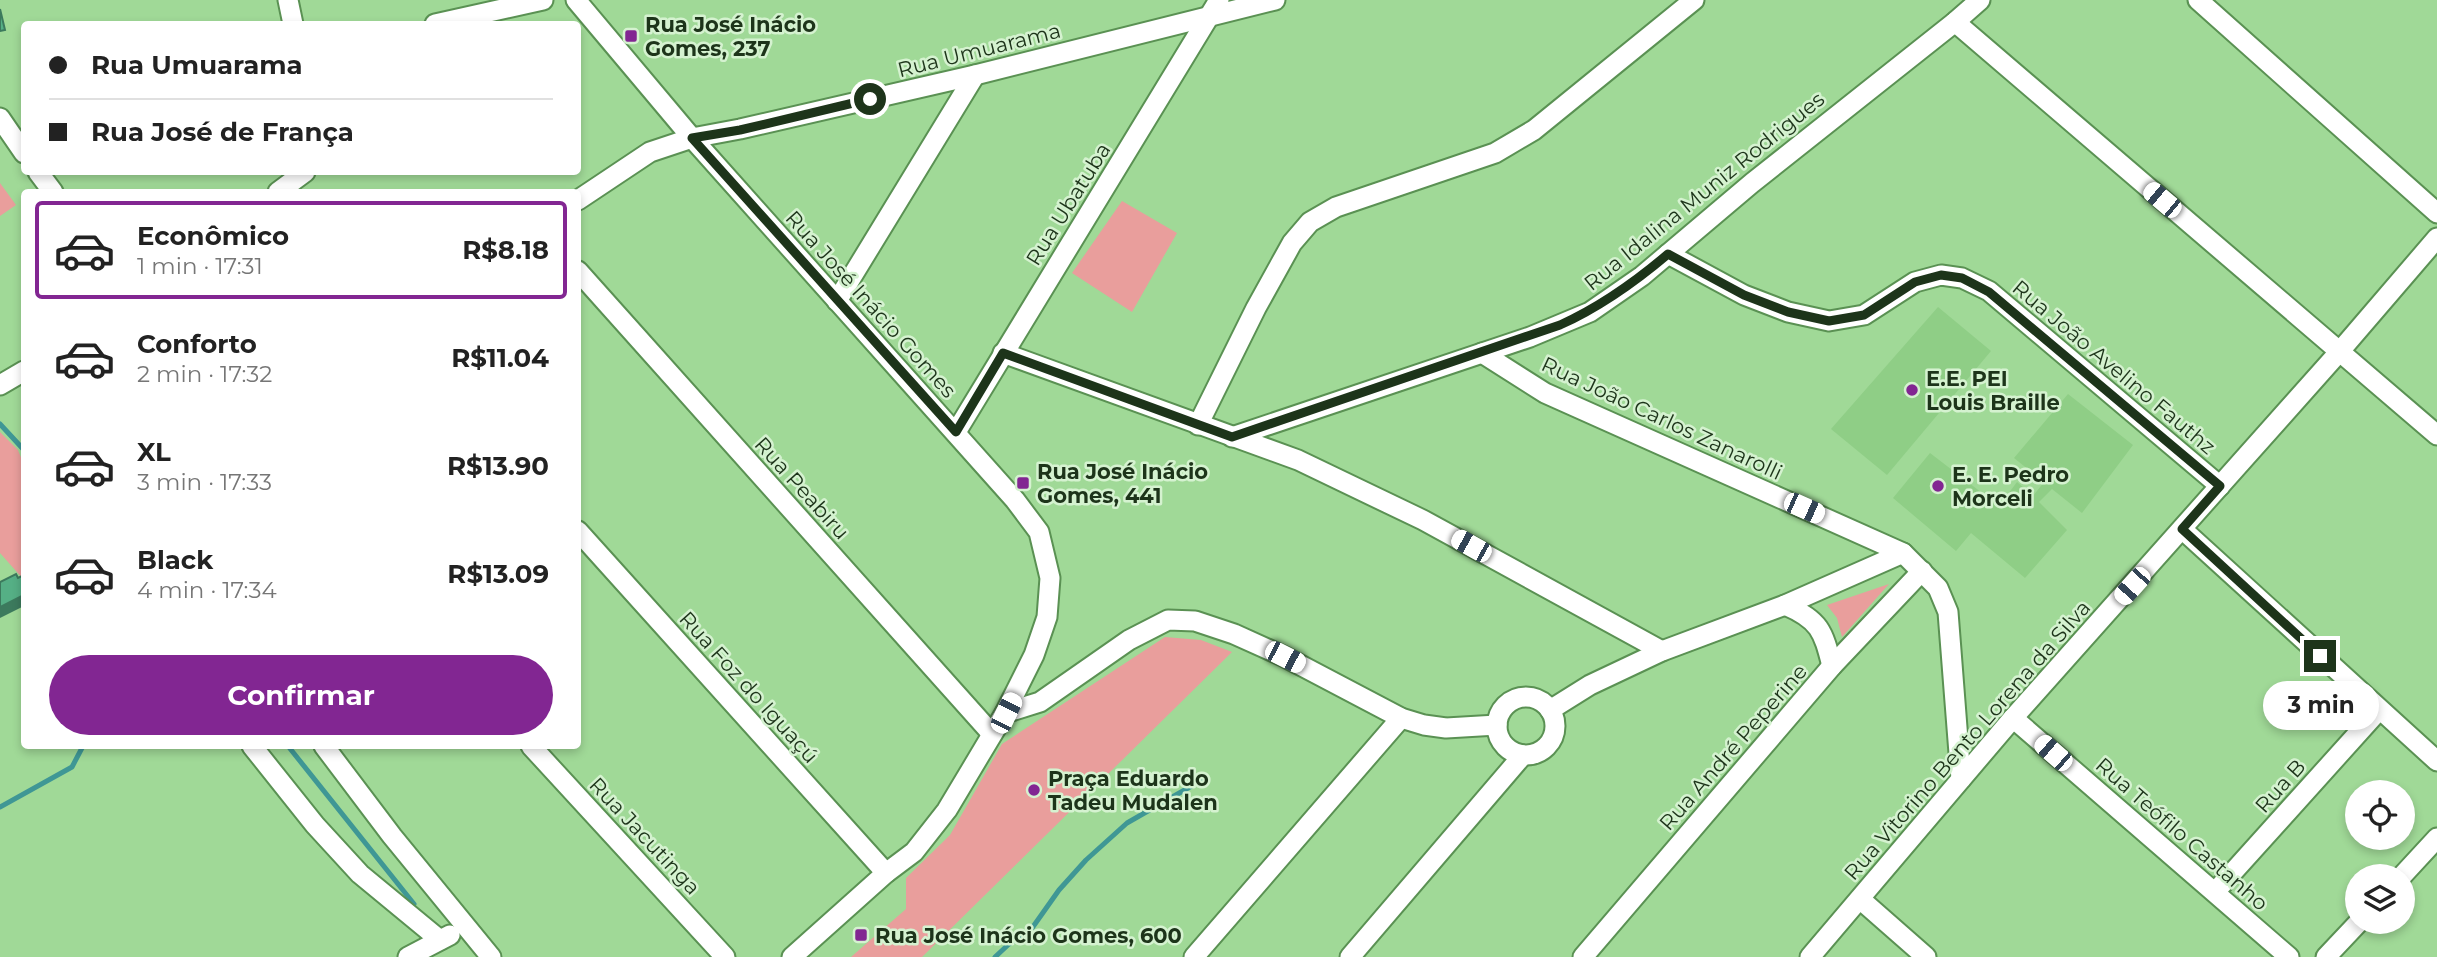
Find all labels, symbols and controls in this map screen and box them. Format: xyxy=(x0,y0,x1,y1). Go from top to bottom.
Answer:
place label: Rua José Inácio Gomes, 237 xyxy=(645,12,816,61)
street label: Rua Umuarama xyxy=(895,18,1063,82)
marker: Rua José Inácio Gomes, 237 xyxy=(623,28,639,44)
text: Rua Umuarama xyxy=(91,49,303,81)
route start xyxy=(854,83,886,115)
street label: Rua Idalina Muniz Rodrigues xyxy=(1579,86,1829,296)
text: Rua José de França xyxy=(91,116,354,148)
street label: Rua Ubatuba xyxy=(1020,138,1116,270)
car xyxy=(2140,178,2185,222)
street label: Rua José Inácio Gomes xyxy=(780,205,962,403)
icon: car xyxy=(53,219,116,282)
text: Econômico xyxy=(137,220,289,252)
text: R$8.18 xyxy=(462,234,549,266)
text: 1 min · 17:31 xyxy=(137,252,263,280)
street label: Rua João Avelino Fauthz xyxy=(2007,275,2221,459)
icon: car xyxy=(53,327,116,390)
text: Conforto xyxy=(137,328,257,360)
text: R$11.04 xyxy=(451,342,549,374)
street label: Rua João Carlos Zanarolli xyxy=(1538,351,1786,485)
text: 2 min · 17:32 xyxy=(137,360,272,388)
place label: E.E. PEI Louis Braille xyxy=(1926,366,2060,415)
marker: E.E. PEI Louis Braille xyxy=(1904,382,1920,398)
street label: Rua Peabiru xyxy=(749,432,855,544)
icon: car xyxy=(53,435,116,498)
text: XL xyxy=(137,436,171,468)
text: R$13.90 xyxy=(447,450,549,482)
place label: Rua José Inácio Gomes, 441 xyxy=(1037,459,1208,508)
place label: E. E. Pedro Morceli xyxy=(1952,462,2069,511)
text: 3 min · 17:33 xyxy=(137,468,272,496)
marker: Rua José Inácio Gomes, 441 xyxy=(1015,475,1031,491)
marker: E. E. Pedro Morceli xyxy=(1930,478,1946,494)
car xyxy=(1781,490,1828,526)
car xyxy=(1448,527,1495,565)
icon: car xyxy=(53,543,116,606)
text: Black xyxy=(137,544,213,576)
text: R$13.09 xyxy=(447,558,549,590)
car xyxy=(2111,563,2154,609)
text: 4 min · 17:34 xyxy=(137,576,277,604)
street label: Rua Vitorino Bento Lorena da Silva xyxy=(1839,595,2095,885)
street label: Rua Foz do Iguaçú xyxy=(674,606,824,768)
car xyxy=(1262,638,1309,676)
route end xyxy=(2304,640,2336,672)
button: Confirmar xyxy=(49,655,553,735)
street label: Rua André Peperine xyxy=(1654,659,1812,835)
callout: 3 min xyxy=(2262,680,2378,730)
car xyxy=(988,690,1025,736)
text: 3 min xyxy=(2287,691,2355,719)
car xyxy=(2031,731,2076,775)
street label: Rua Teófilo Castanho xyxy=(2091,752,2273,916)
street label: Rua B xyxy=(2250,754,2310,818)
place label: Praça Eduardo Tadeu Mudalen xyxy=(1048,766,1218,815)
street label: Rua Jacutinga xyxy=(584,772,706,900)
map controls xyxy=(2345,780,2415,934)
button: locate xyxy=(2345,780,2415,850)
marker: Praça Eduardo Tadeu Mudalen xyxy=(1026,782,1042,798)
button: layers xyxy=(2345,864,2415,934)
place label: Rua José Inácio Gomes, 600 xyxy=(875,923,1182,948)
marker: Rua José Inácio Gomes, 600 xyxy=(853,927,869,943)

